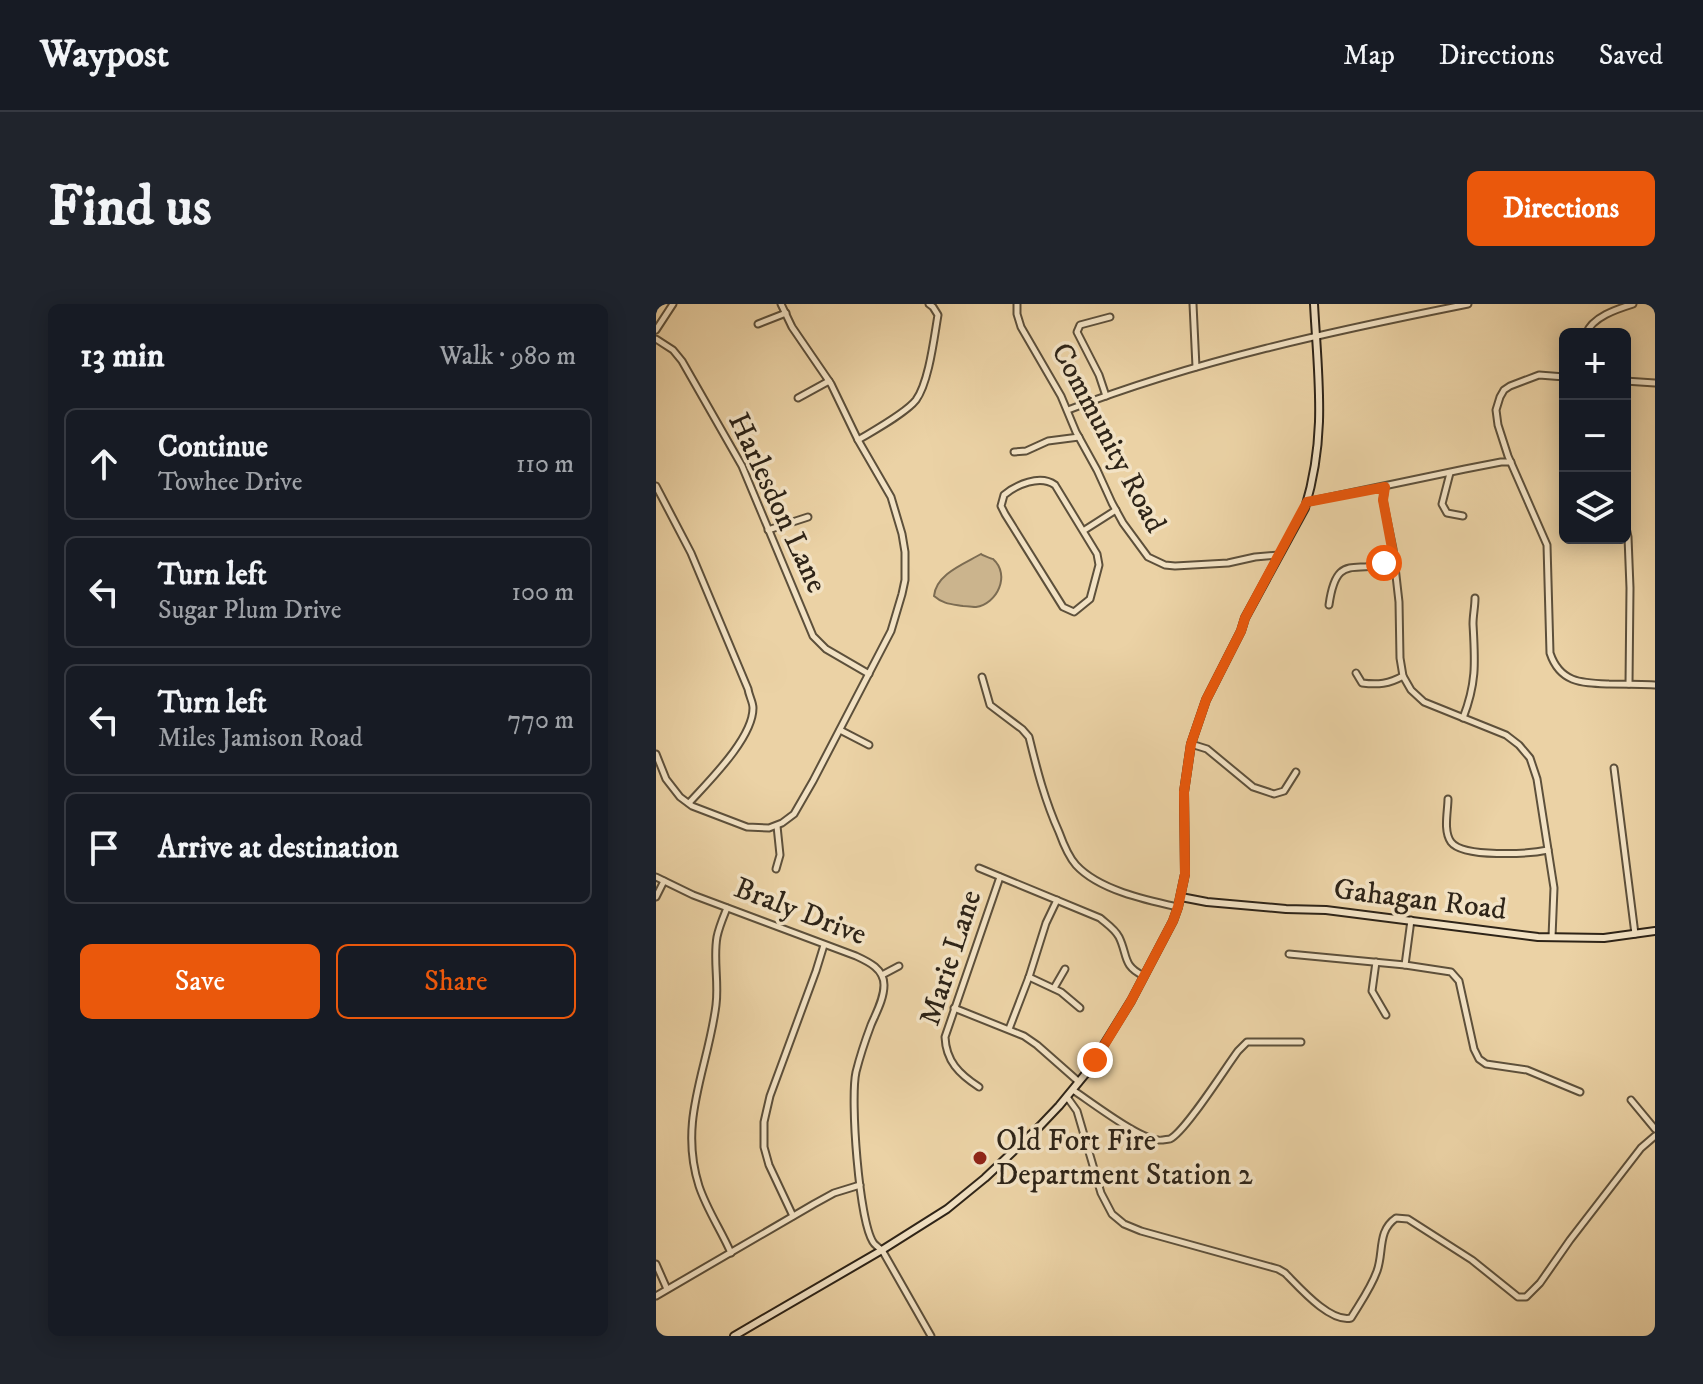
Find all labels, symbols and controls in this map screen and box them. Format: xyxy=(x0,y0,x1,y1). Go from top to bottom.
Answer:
text: Waypost xyxy=(40,31,169,79)
text: Map xyxy=(1343,38,1395,73)
text: Directions xyxy=(1439,38,1555,73)
text: Saved xyxy=(1599,38,1663,73)
button: Directions xyxy=(1467,171,1655,246)
text: Find us xyxy=(48,173,212,243)
map controls xyxy=(1559,328,1631,544)
button: + xyxy=(1559,328,1631,400)
text: 13 min xyxy=(80,335,165,377)
street label: Community Road xyxy=(1042,337,1174,539)
text: Walk · 980 m xyxy=(440,340,576,373)
button: − xyxy=(1559,400,1631,472)
street label: Harlesdon Lane xyxy=(719,407,835,599)
text: Continue xyxy=(158,429,268,466)
icon: ahead xyxy=(82,442,126,486)
text: 110 m xyxy=(516,448,574,481)
text: Towhee Drive xyxy=(158,466,302,499)
button: layers xyxy=(1559,472,1631,544)
route start xyxy=(1366,545,1402,581)
text: Turn left xyxy=(158,557,267,594)
icon: left xyxy=(82,570,126,614)
text: 100 m xyxy=(511,576,574,609)
text: Sugar Plum Drive xyxy=(158,594,341,627)
text: Turn left xyxy=(158,685,267,722)
icon: left xyxy=(82,698,126,742)
text: 770 m xyxy=(508,704,574,737)
text: Miles Jamison Road xyxy=(158,722,363,755)
icon: arrive xyxy=(82,826,126,870)
text: Arrive at destination xyxy=(158,830,399,867)
street label: Braly Drive xyxy=(729,870,871,954)
street label: Gahagan Road xyxy=(1332,871,1509,929)
street label: Marie Lane xyxy=(912,886,990,1030)
button: Save xyxy=(80,944,320,1019)
button: Share xyxy=(336,944,576,1019)
route end xyxy=(1077,1042,1113,1078)
place label: Old Fort Fire Department Station 2 xyxy=(996,1123,1253,1194)
marker: Old Fort Fire Department Station 2 xyxy=(971,1149,989,1167)

